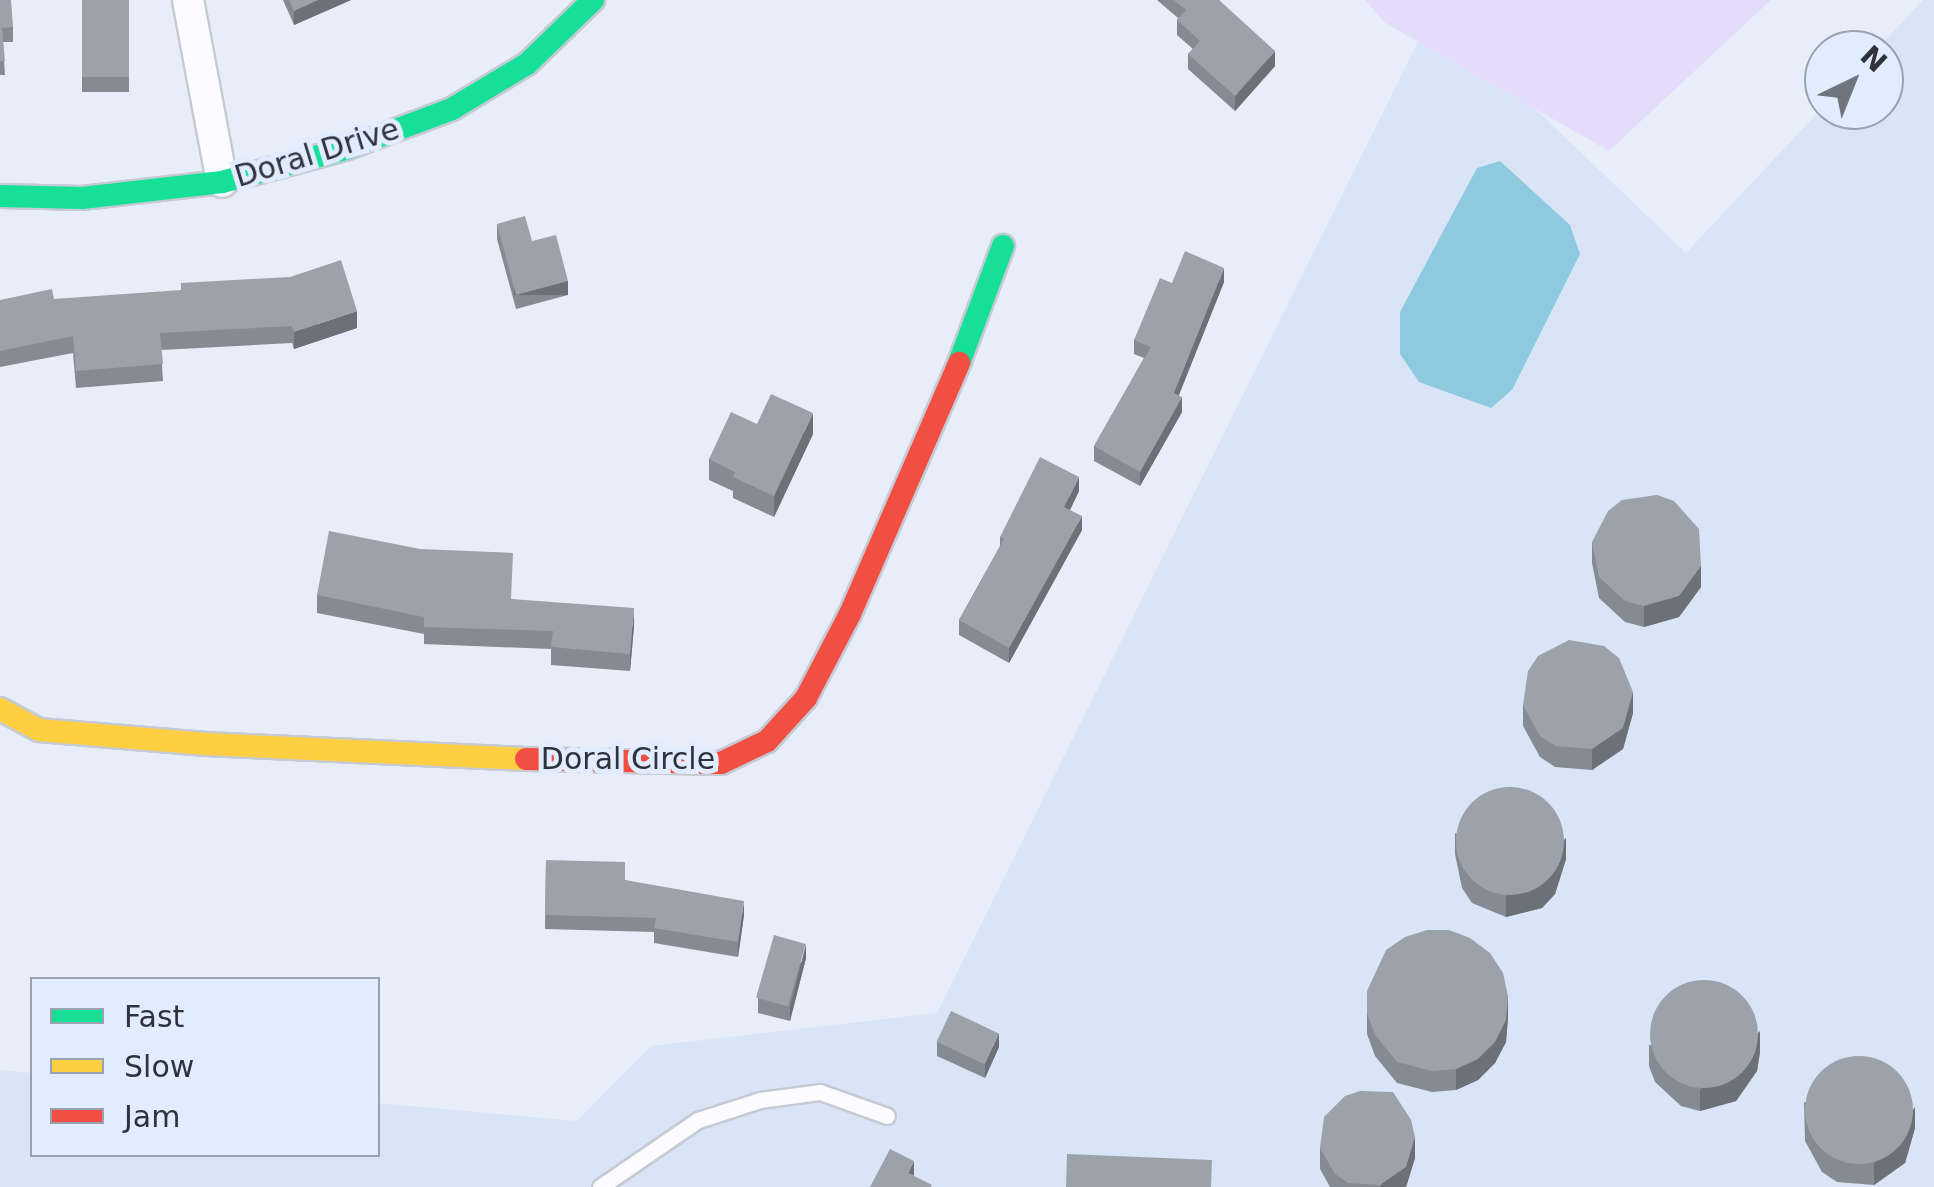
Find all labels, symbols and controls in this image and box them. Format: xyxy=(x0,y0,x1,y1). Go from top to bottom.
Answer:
north arrow xyxy=(1804,30,1904,130)
text: N xyxy=(1854,39,1893,79)
street label: Doral Drive xyxy=(230,111,404,195)
street label: Doral Circle xyxy=(541,741,715,777)
legend xyxy=(30,977,380,1157)
text: Fast xyxy=(124,999,184,1034)
text: Slow xyxy=(124,1049,194,1084)
text: Jam xyxy=(124,1099,180,1134)

